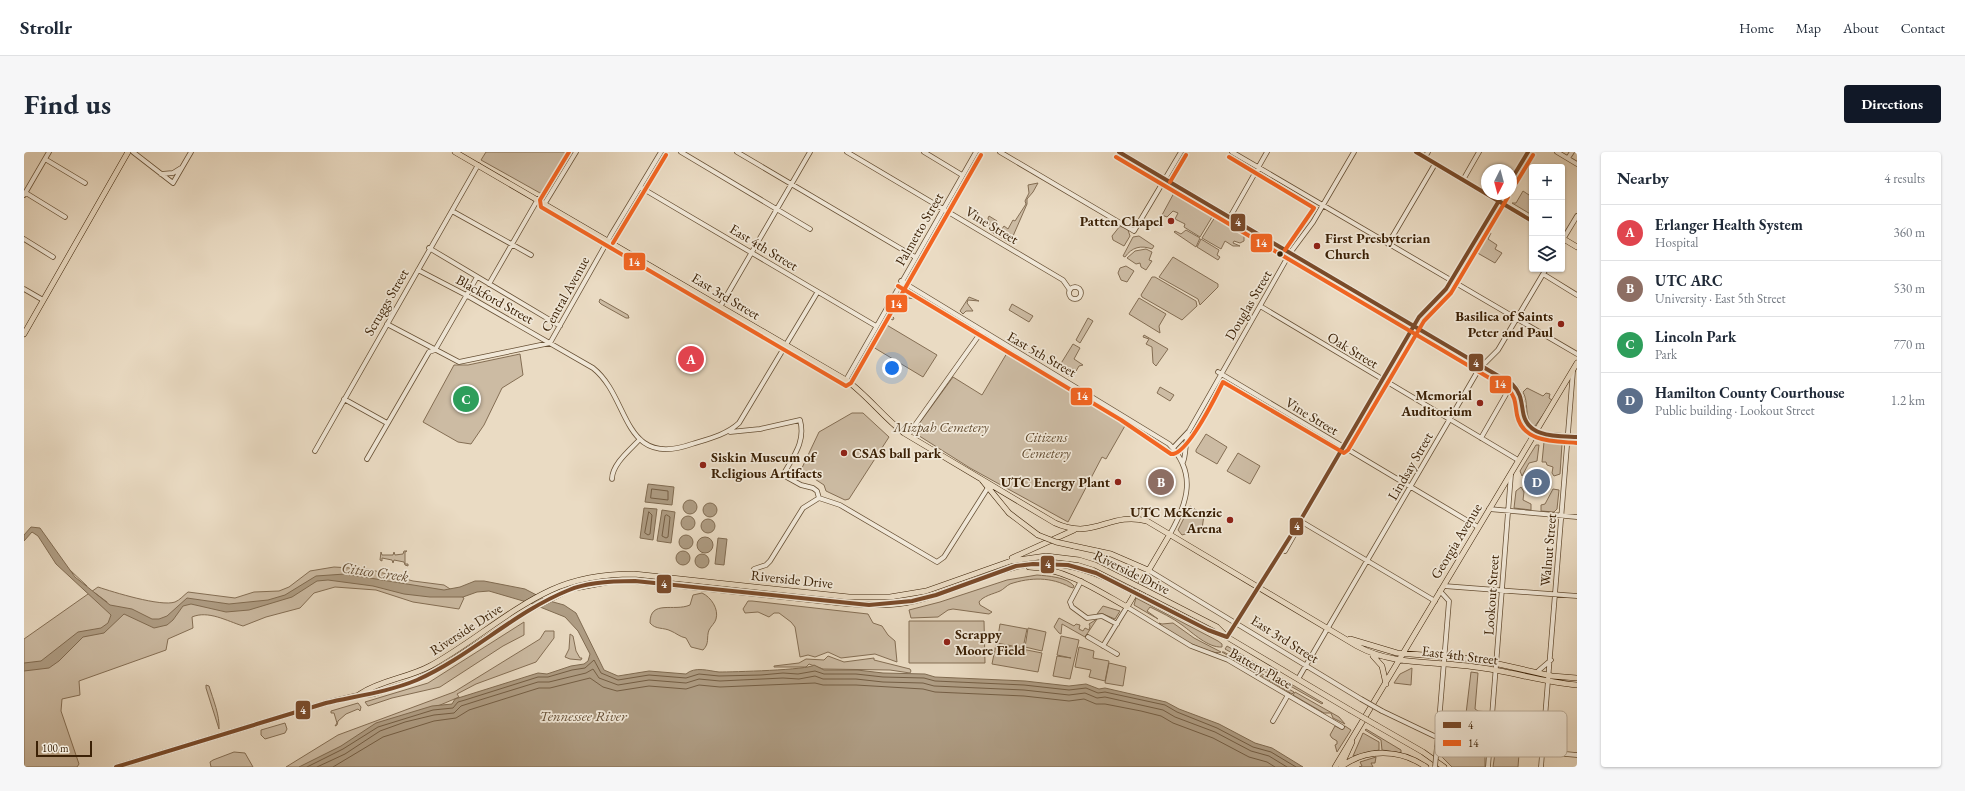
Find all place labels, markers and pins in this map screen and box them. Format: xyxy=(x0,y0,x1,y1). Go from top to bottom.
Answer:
place label: Patten Chapel xyxy=(1080,212,1163,230)
marker: Patten Chapel xyxy=(1166,216,1176,226)
place label: First Presbyterian Church xyxy=(1325,229,1430,263)
marker: First Presbyterian Church xyxy=(1312,241,1322,251)
unlabelled marker xyxy=(1275,249,1285,259)
place label: Basilica of Saints Peter and Paul xyxy=(1455,307,1553,341)
marker: Basilica of Saints Peter and Paul xyxy=(1556,319,1566,329)
pin: A xyxy=(678,344,704,374)
pin: C xyxy=(453,384,479,414)
place label: Memorial Auditorium xyxy=(1400,386,1473,420)
marker: Memorial Auditorium xyxy=(1475,398,1485,408)
place label: CSAS ball park xyxy=(852,444,942,462)
place label: Siskin Museum of Religious Artifacts xyxy=(711,448,822,482)
marker: CSAS ball park xyxy=(839,448,849,458)
marker: Siskin Museum of Religious Artifacts xyxy=(698,460,708,470)
pin: B xyxy=(1148,467,1174,497)
pin: D xyxy=(1524,467,1550,497)
place label: UTC Energy Plant xyxy=(1001,473,1111,491)
marker: UTC Energy Plant xyxy=(1113,477,1123,487)
place label: UTC McKenzie Arena xyxy=(1130,503,1223,537)
marker: UTC McKenzie Arena xyxy=(1225,515,1235,525)
place label: Scrappy Moore Field xyxy=(955,625,1026,659)
marker: Scrappy Moore Field xyxy=(942,637,952,647)

